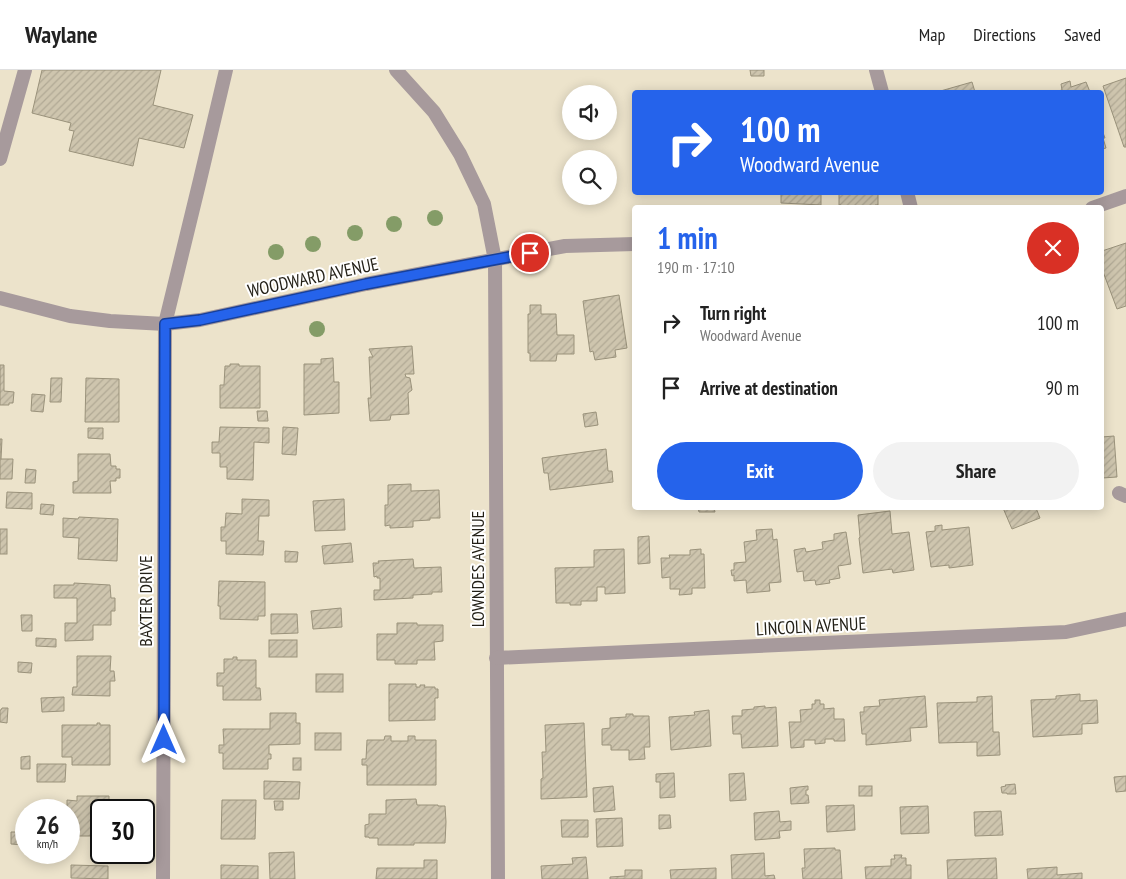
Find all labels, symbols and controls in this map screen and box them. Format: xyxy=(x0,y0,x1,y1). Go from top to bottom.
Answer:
text: Waylane xyxy=(25,19,98,50)
text: Map xyxy=(919,23,945,46)
text: Directions xyxy=(973,23,1036,46)
text: Saved xyxy=(1064,23,1101,46)
map controls xyxy=(562,85,617,205)
button: sound xyxy=(562,85,617,140)
text: 100 m xyxy=(740,106,821,152)
icon: right xyxy=(657,110,722,175)
button: search xyxy=(562,150,617,205)
text: Woodward Avenue xyxy=(740,150,880,178)
text: 1 min xyxy=(657,218,718,257)
button: close xyxy=(1027,222,1079,274)
pin xyxy=(509,232,551,274)
icon: arrive xyxy=(516,239,544,267)
street label: WOODWARD AVENUE xyxy=(246,252,380,302)
text: 190 m · 17:10 xyxy=(657,257,735,277)
text: Turn right xyxy=(700,301,766,325)
icon: right xyxy=(657,309,685,337)
text: 100 m xyxy=(1037,311,1079,335)
text: Woodward Avenue xyxy=(700,325,802,345)
icon: arrive xyxy=(657,374,685,402)
text: Arrive at destination xyxy=(700,376,838,400)
text: 90 m xyxy=(1046,376,1079,400)
button: Exit xyxy=(657,442,863,500)
button: Share xyxy=(873,442,1079,500)
street label: LOWNDES AVENUE xyxy=(466,511,489,627)
street label: BAXTER DRIVE xyxy=(134,555,157,647)
street label: LINCOLN AVENUE xyxy=(755,612,867,640)
position arrow xyxy=(137,713,189,765)
speed limit sign: 30 xyxy=(90,799,155,864)
text: 26 xyxy=(36,809,59,841)
text: km/h xyxy=(37,836,58,851)

